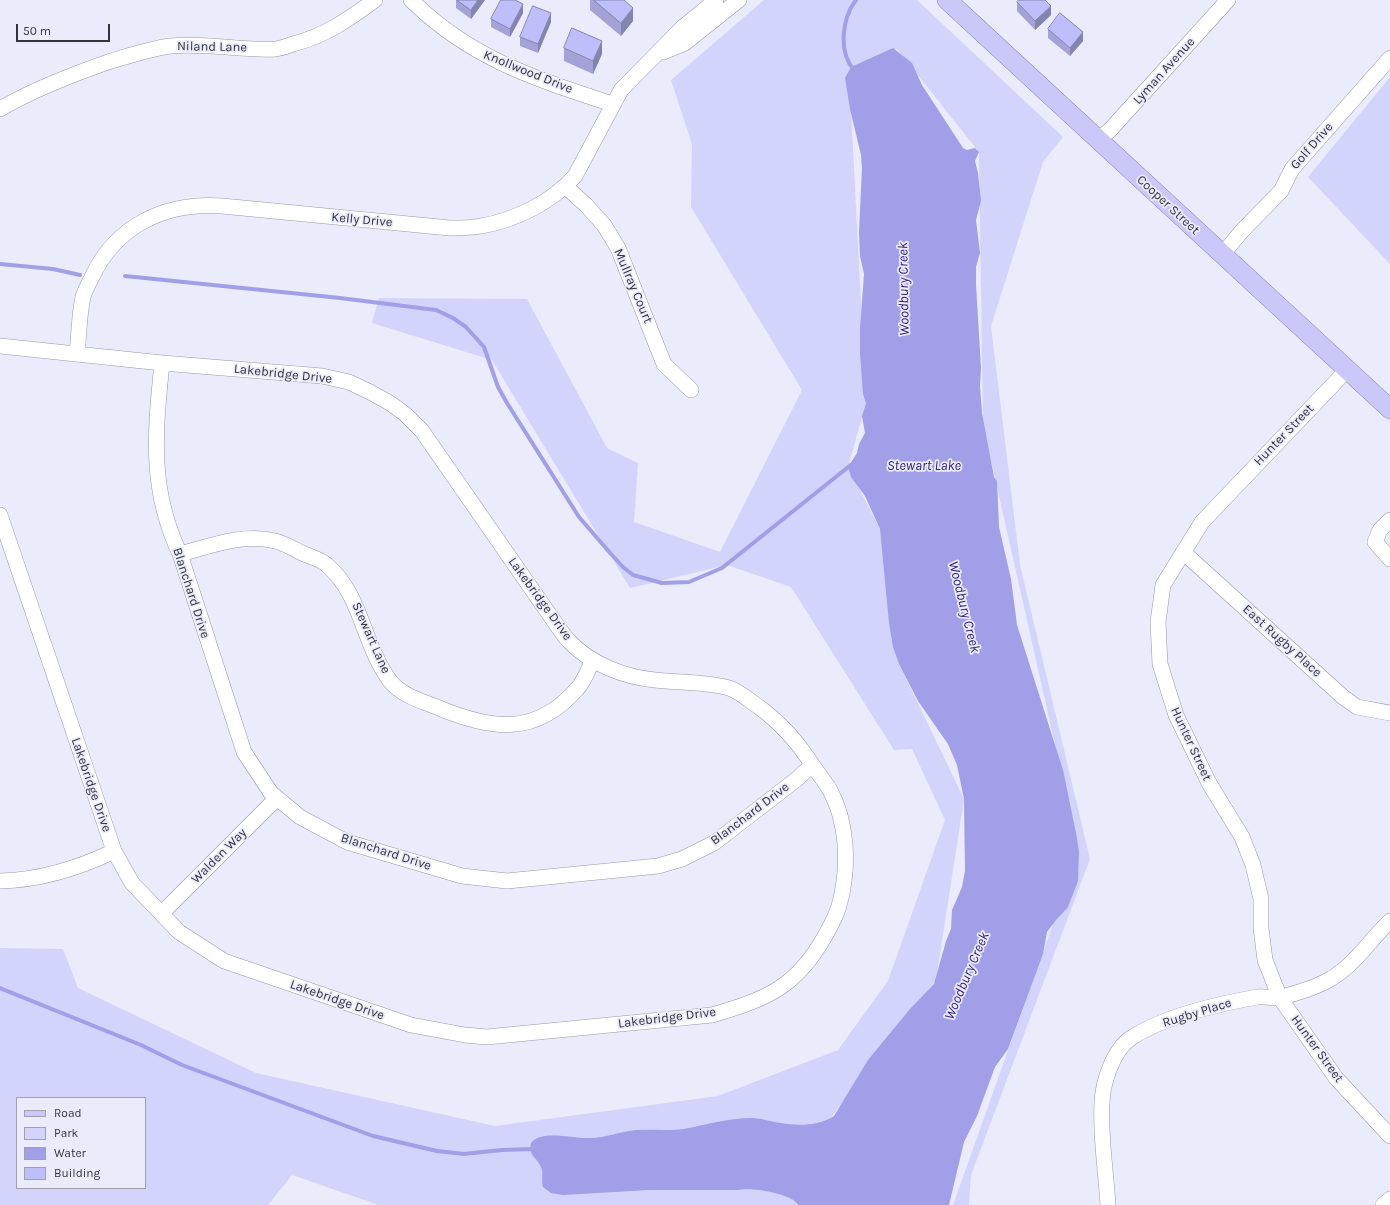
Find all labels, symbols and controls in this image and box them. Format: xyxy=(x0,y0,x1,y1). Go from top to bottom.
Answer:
scale bar xyxy=(18,16,112,42)
text: 50 m xyxy=(23,24,51,38)
street label: Lyman Avenue xyxy=(1130,34,1198,108)
street label: Niland Lane xyxy=(177,39,247,55)
street label: Knollwood Drive xyxy=(481,47,575,97)
street label: Golf Drive xyxy=(1287,119,1337,173)
street label: Cooper Street xyxy=(1133,172,1203,238)
street label: Kelly Drive xyxy=(331,210,393,230)
water label: Woodbury Creek xyxy=(895,242,913,336)
street label: Mullray Court xyxy=(610,246,656,326)
street label: Lakebridge Drive xyxy=(233,361,333,387)
street label: Hunter Street xyxy=(1251,401,1317,469)
water label: Stewart Lake xyxy=(887,458,961,474)
street label: Blanchard Drive xyxy=(169,546,213,640)
street label: Lakebridge Drive xyxy=(505,554,575,644)
water label: Woodbury Creek xyxy=(945,560,983,654)
street label: Stewart Lane xyxy=(348,600,394,676)
street label: East Rugby Place xyxy=(1239,602,1325,680)
street label: Hunter Street xyxy=(1167,705,1215,783)
street label: Lakebridge Drive xyxy=(68,736,114,834)
street label: Blanchard Drive xyxy=(708,779,792,849)
street label: Walden Way xyxy=(188,825,250,887)
street label: Blanchard Drive xyxy=(339,830,433,874)
water label: Woodbury Creek xyxy=(941,930,993,1022)
street label: Lakebridge Drive xyxy=(288,977,386,1023)
street label: Rugby Place xyxy=(1161,995,1233,1031)
street label: Lakebridge Drive xyxy=(617,1004,717,1032)
street label: Hunter Street xyxy=(1287,1012,1347,1086)
legend xyxy=(16,1097,146,1189)
text: Road xyxy=(54,1106,82,1120)
text: Park xyxy=(54,1126,78,1140)
text: Water xyxy=(54,1146,86,1160)
text: Building xyxy=(54,1166,100,1180)

